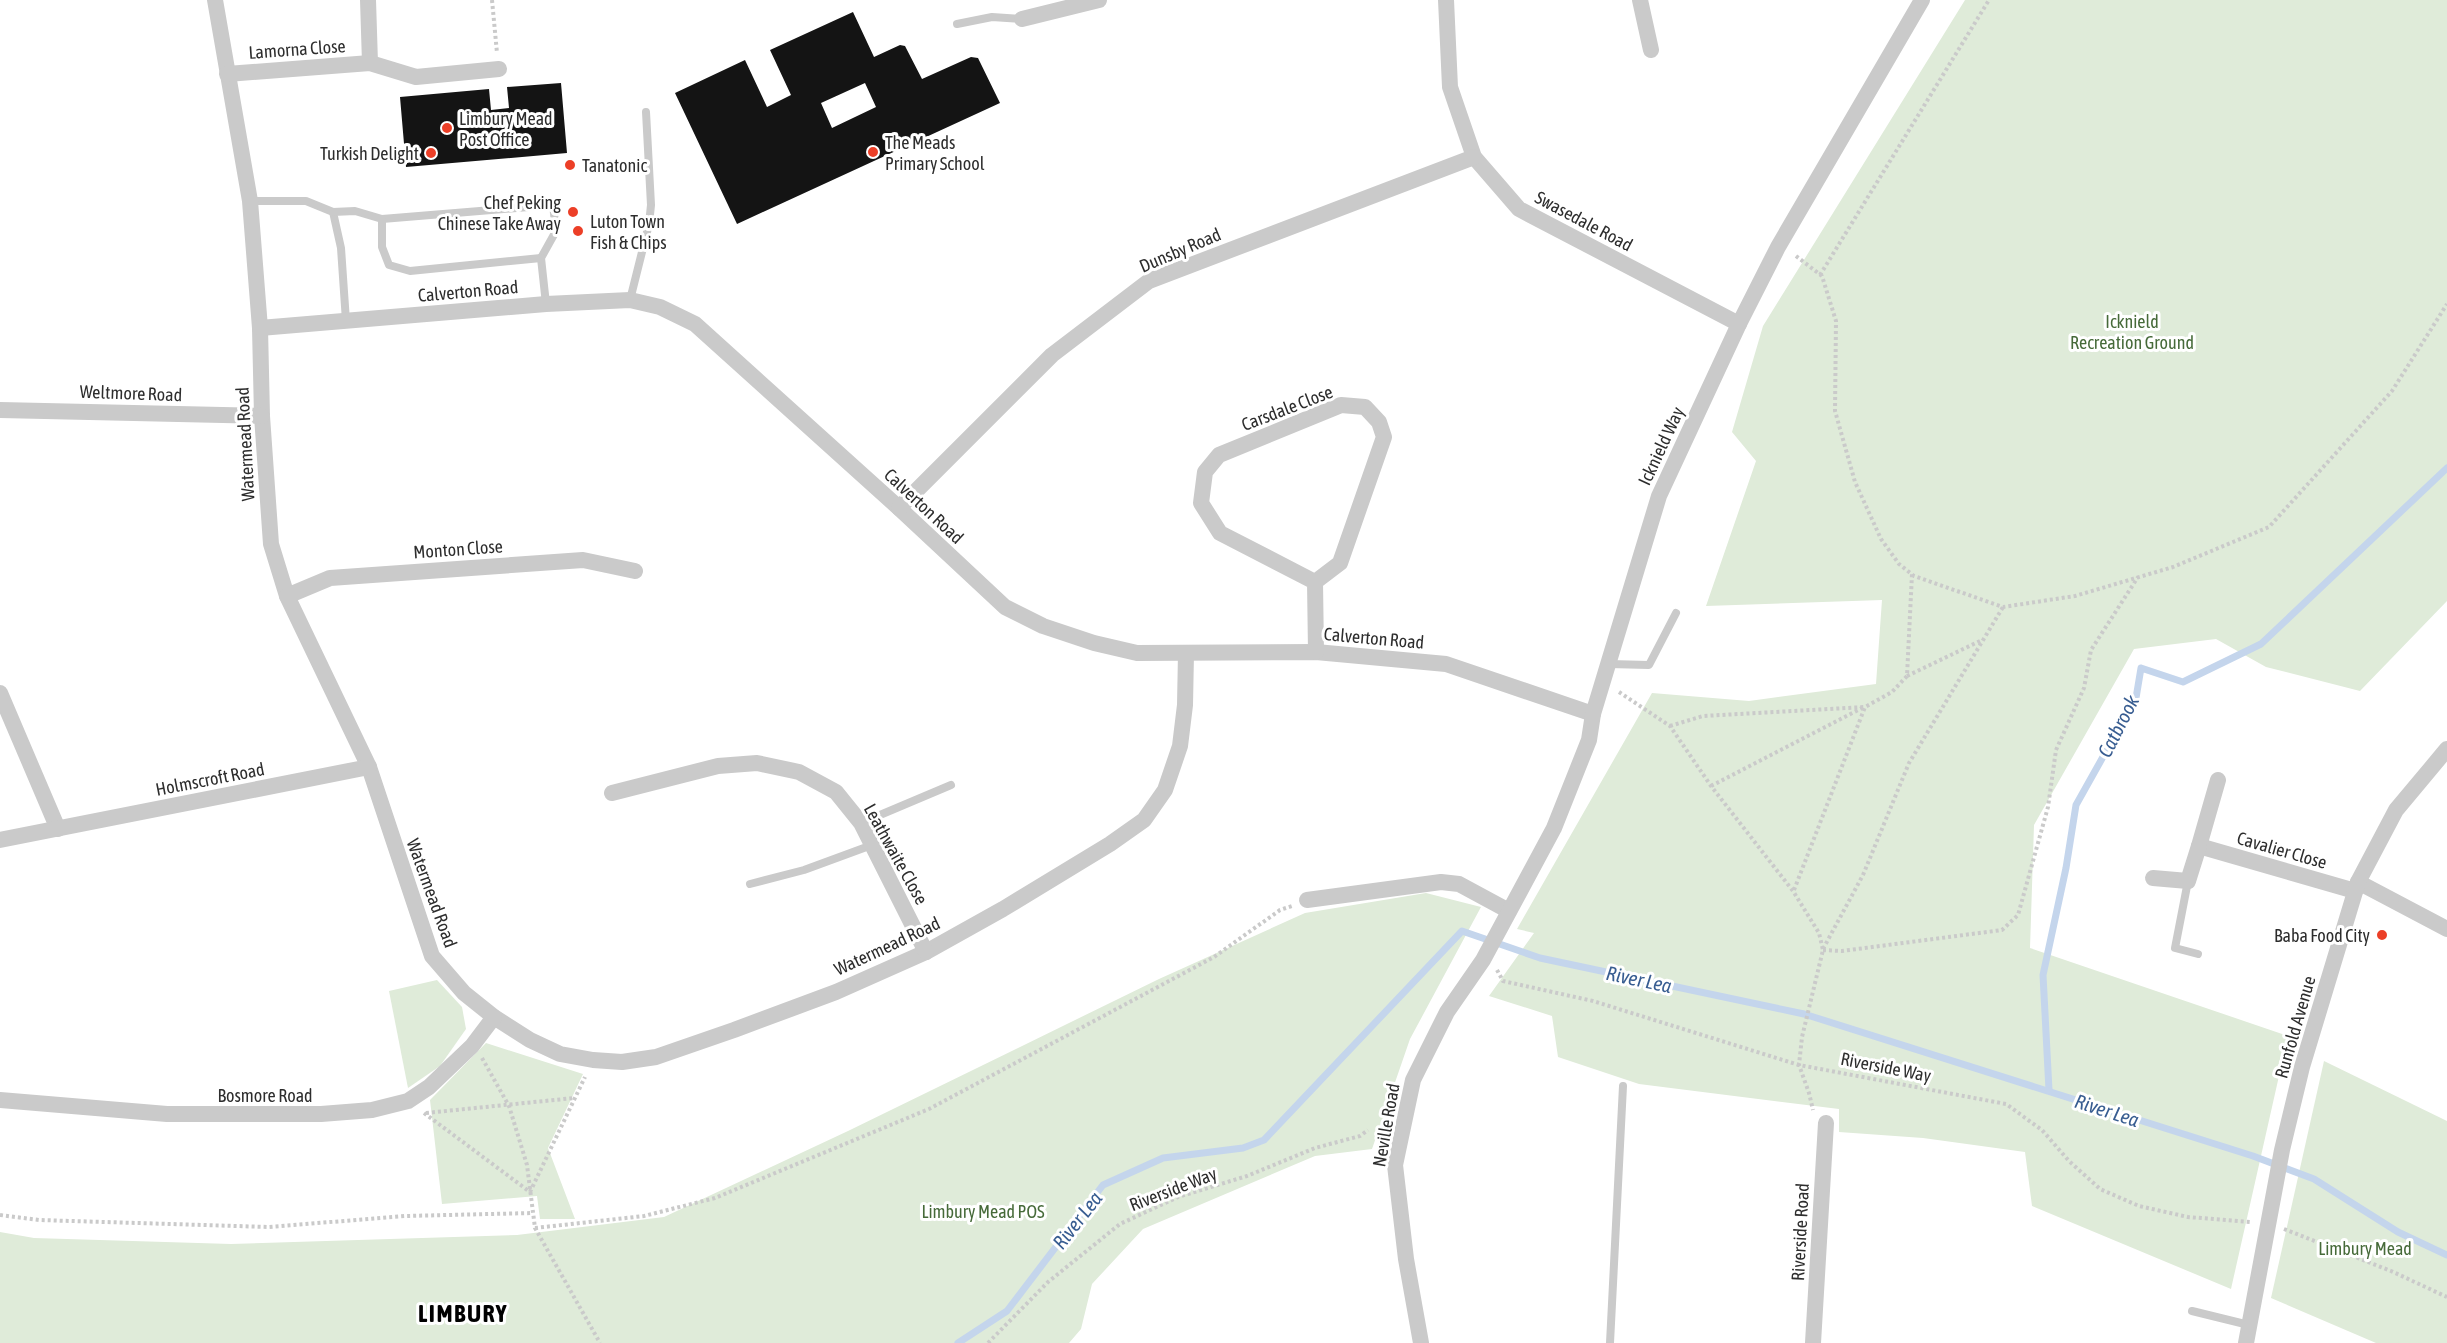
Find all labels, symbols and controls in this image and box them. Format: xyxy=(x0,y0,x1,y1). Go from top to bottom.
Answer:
street label: Lamorna Close xyxy=(248,35,346,63)
place label: Limbury Mead Post Office xyxy=(459,108,553,150)
marker: Limbury Mead Post Office xyxy=(440,121,454,135)
place label: The Meads Primary School xyxy=(885,132,985,174)
place label: Turkish Delight xyxy=(320,143,419,164)
marker: The Meads Primary School xyxy=(866,145,880,159)
marker: Turkish Delight xyxy=(424,146,438,160)
place label: Tanatonic xyxy=(582,155,647,176)
marker: Tanatonic xyxy=(563,158,577,172)
street label: Swasedale Road xyxy=(1532,187,1636,255)
place label: Chef Peking Chinese Take Away xyxy=(438,192,561,234)
marker: Chef Peking Chinese Take Away xyxy=(566,205,580,219)
place label: Luton Town Fish & Chips xyxy=(590,211,667,253)
street label: Dunsby Road xyxy=(1136,223,1224,277)
marker: Luton Town Fish & Chips xyxy=(571,224,585,238)
street label: Calverton Road xyxy=(417,276,519,306)
park label: Icknield Recreation Ground xyxy=(2070,311,2194,353)
street label: Weltmore Road xyxy=(79,381,183,405)
street label: Carsdale Close xyxy=(1238,381,1336,435)
street label: Watermead Road xyxy=(232,386,258,502)
street label: Icknield Way xyxy=(1634,403,1688,489)
street label: Calverton Road xyxy=(880,464,968,548)
street label: Monton Close xyxy=(413,535,503,563)
street label: Calverton Road xyxy=(1323,623,1425,653)
water label: Catbrook xyxy=(2093,691,2143,761)
street label: Holmscroft Road xyxy=(154,758,266,800)
street label: Leathwaite Close xyxy=(860,800,932,908)
street label: Cavalier Close xyxy=(2235,827,2329,873)
street label: Watermead Road xyxy=(403,836,461,950)
street label: Watermead Road xyxy=(831,912,943,980)
place label: Baba Food City xyxy=(2274,925,2370,946)
marker: Baba Food City xyxy=(2375,928,2389,942)
water label: River Lea xyxy=(1604,961,1674,997)
street label: Runfold Avenue xyxy=(2270,974,2320,1080)
street label: Riverside Way xyxy=(1839,1048,1933,1086)
street label: Neville Road xyxy=(1368,1082,1404,1168)
street label: Bosmore Road xyxy=(217,1085,313,1106)
water label: River Lea xyxy=(2072,1089,2142,1131)
street label: Riverside Way xyxy=(1126,1163,1220,1215)
street label: Riverside Road xyxy=(1787,1183,1813,1281)
water label: River Lea xyxy=(1048,1187,1106,1253)
park label: Limbury Mead POS xyxy=(922,1201,1045,1222)
park label: Limbury Mead xyxy=(2318,1238,2412,1259)
district label: LIMBURY xyxy=(418,1300,508,1327)

